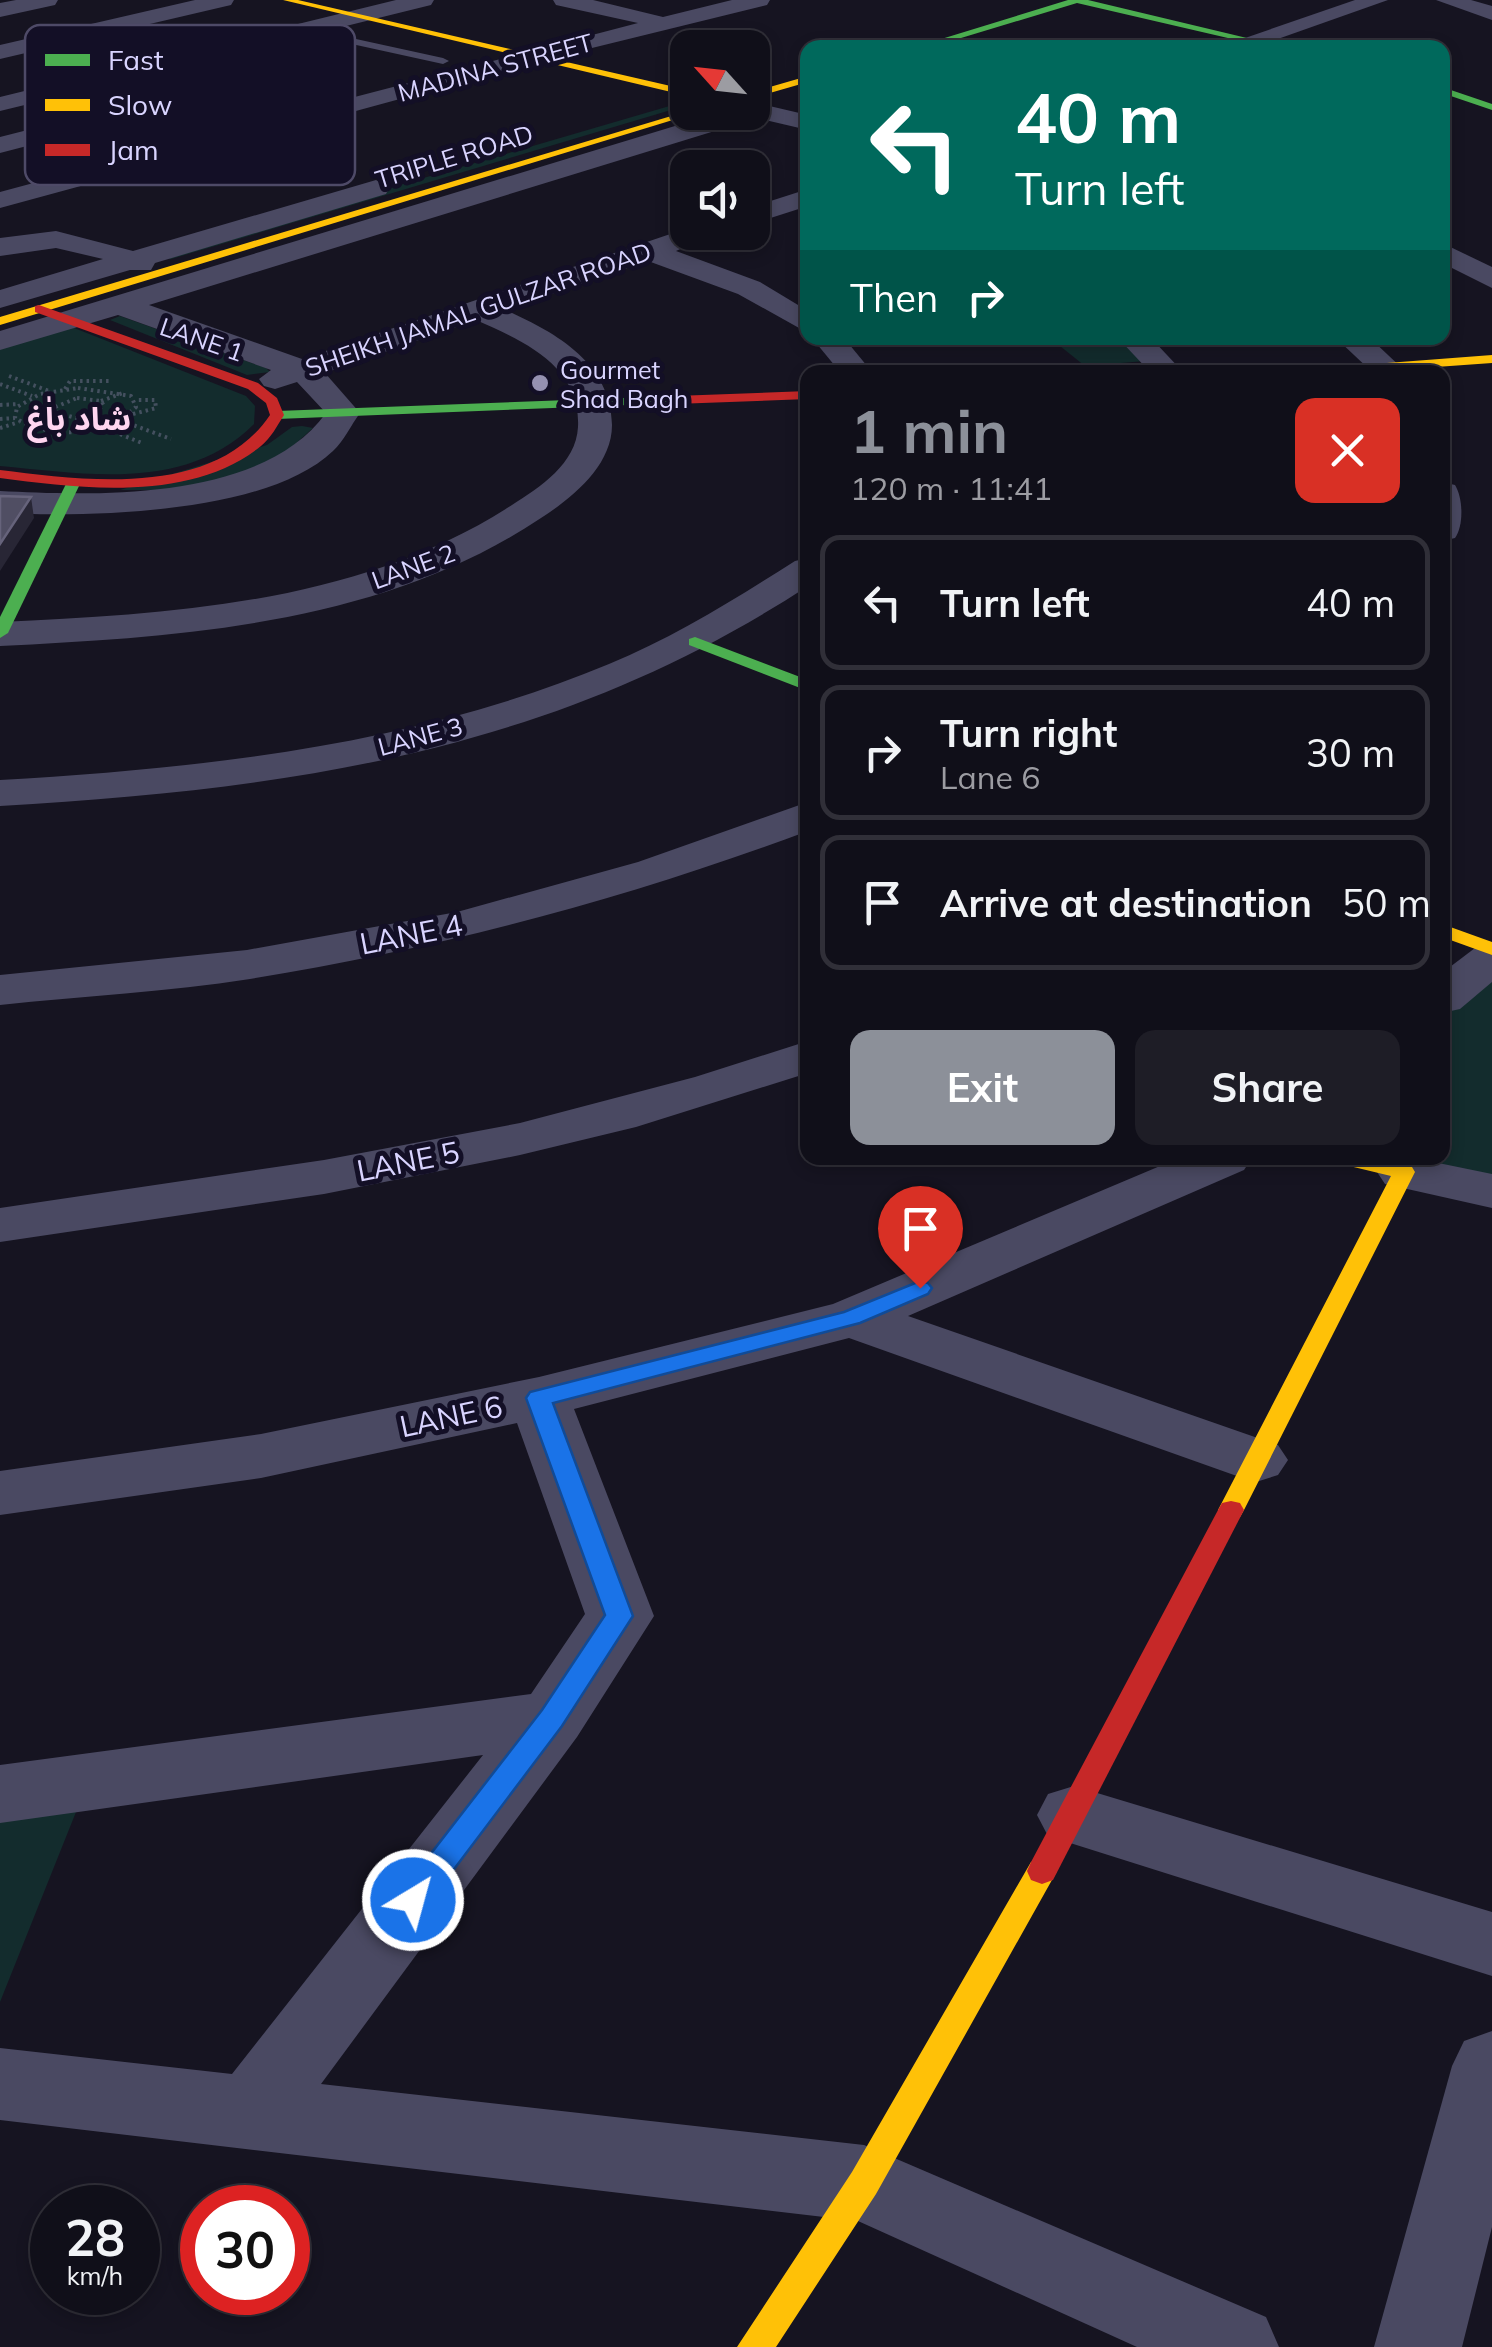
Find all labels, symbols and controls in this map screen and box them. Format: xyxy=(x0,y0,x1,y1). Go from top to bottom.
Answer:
legend xyxy=(25,25,355,185)
street label: MADINA STREET xyxy=(394,26,596,108)
north arrow xyxy=(670,30,770,130)
map controls xyxy=(670,30,770,250)
text: Fast xyxy=(108,42,164,77)
text: 40 m xyxy=(1015,73,1181,161)
icon: left xyxy=(850,80,980,210)
text: Slow xyxy=(108,87,172,122)
street label: TRIPLE ROAD xyxy=(371,117,537,195)
text: Jam xyxy=(108,132,159,167)
button: sound xyxy=(670,150,770,250)
text: Turn left xyxy=(1015,160,1184,216)
street label: SHEIKH JAMAL GULZAR ROAD xyxy=(301,235,655,383)
icon: right xyxy=(958,270,1013,325)
text: Then xyxy=(850,274,938,322)
street label: LANE 1 xyxy=(156,310,248,368)
place label: Gourmet Shad Bagh xyxy=(560,354,688,414)
marker: Gourmet Shad Bagh xyxy=(529,372,551,394)
text: 1 min xyxy=(850,393,1008,468)
district label: شاد باٰغ xyxy=(27,396,131,443)
button: close xyxy=(1295,398,1400,503)
text: 120 m · 11:41 xyxy=(850,468,1052,508)
street label: LANE 2 xyxy=(367,537,459,595)
icon: left xyxy=(855,575,910,630)
text: Turn left xyxy=(940,579,1090,627)
text: 40 m xyxy=(1306,579,1395,627)
text: Turn right xyxy=(940,709,1117,757)
street label: LANE 3 xyxy=(374,710,466,762)
icon: right xyxy=(855,725,910,780)
text: 30 m xyxy=(1306,729,1395,777)
text: Lane 6 xyxy=(940,757,1040,797)
icon: arrive xyxy=(855,875,910,930)
text: Arrive at destination xyxy=(940,879,1312,927)
text: 50 m xyxy=(1342,879,1431,927)
street label: LANE 4 xyxy=(356,905,466,963)
button: Exit xyxy=(850,1030,1115,1145)
button: Share xyxy=(1135,1030,1400,1145)
street label: LANE 5 xyxy=(353,1132,463,1190)
pin xyxy=(878,1186,963,1289)
icon: arrive xyxy=(893,1201,948,1256)
street label: LANE 6 xyxy=(396,1387,506,1445)
position arrow xyxy=(361,1848,465,1952)
speed limit sign: 30 xyxy=(180,2185,310,2315)
text: 28 xyxy=(65,2206,125,2269)
text: km/h xyxy=(67,2260,123,2291)

